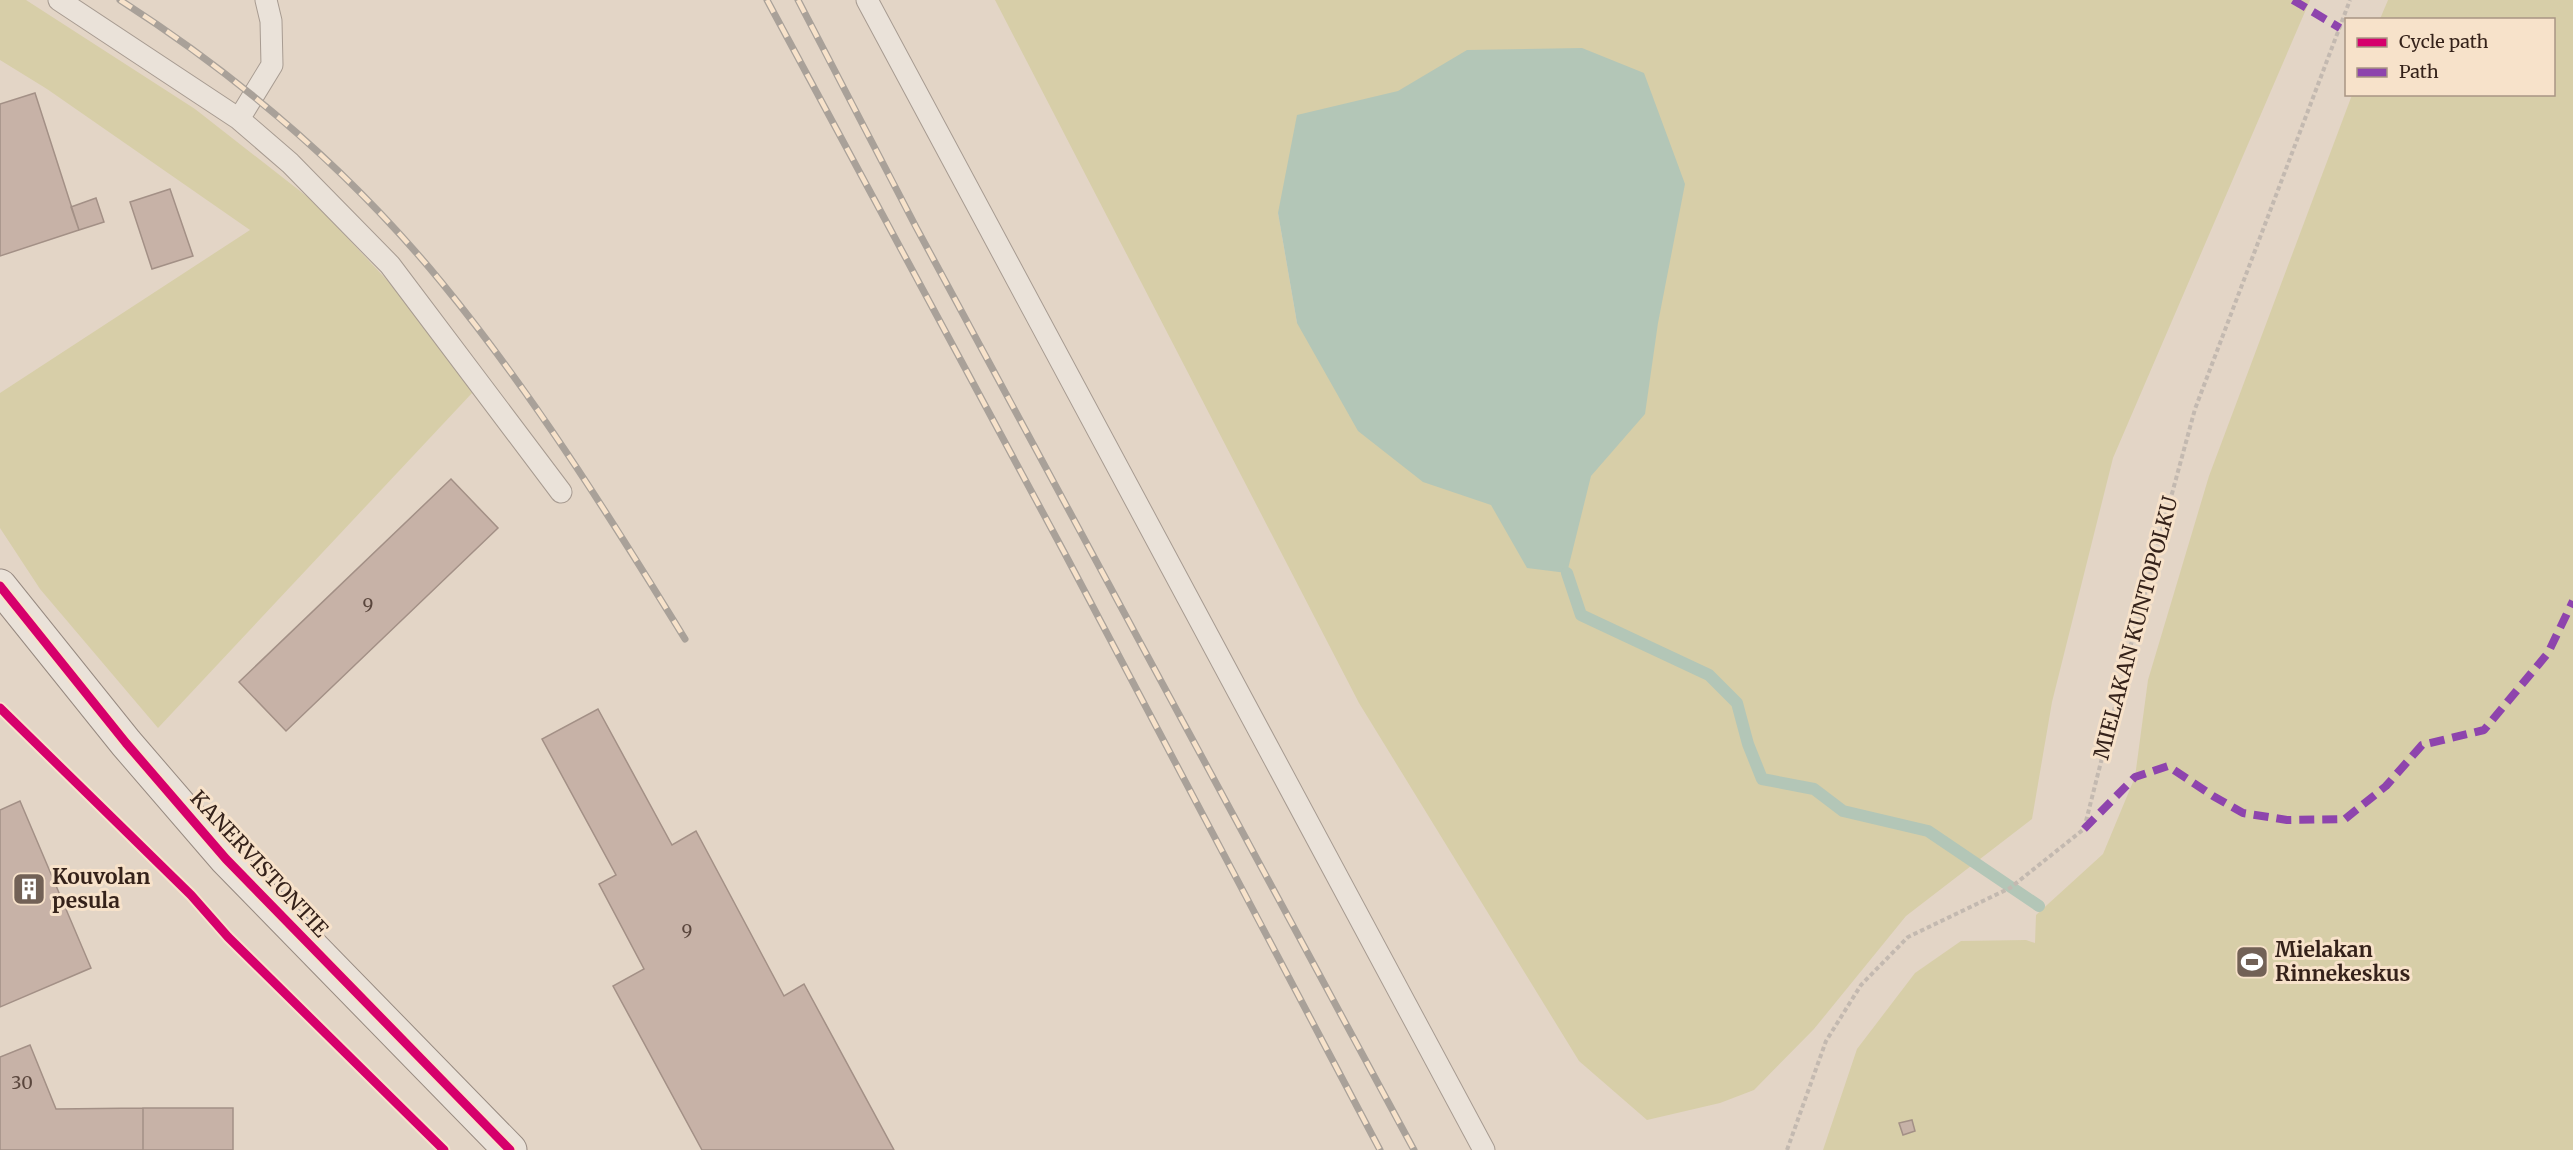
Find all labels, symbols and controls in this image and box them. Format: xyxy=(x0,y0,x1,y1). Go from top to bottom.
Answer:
legend xyxy=(2345,18,2555,96)
text: Cycle path xyxy=(2399,30,2489,53)
text: Path xyxy=(2399,60,2439,83)
street label: MIELAKAN KUNTOPOLKU xyxy=(2087,493,2184,762)
house number: 9 xyxy=(363,593,373,616)
street label: KANERVISTONTIE xyxy=(185,785,335,943)
place label: Kouvolan pesula xyxy=(52,863,150,914)
building icon: Kouvolan pesula xyxy=(11,871,47,907)
house number: 9 xyxy=(682,919,692,942)
place label: Mielakan Rinnekeskus xyxy=(2275,936,2410,987)
sports icon: Mielakan Rinnekeskus xyxy=(2234,944,2270,980)
house number: 30 xyxy=(11,1071,33,1094)

